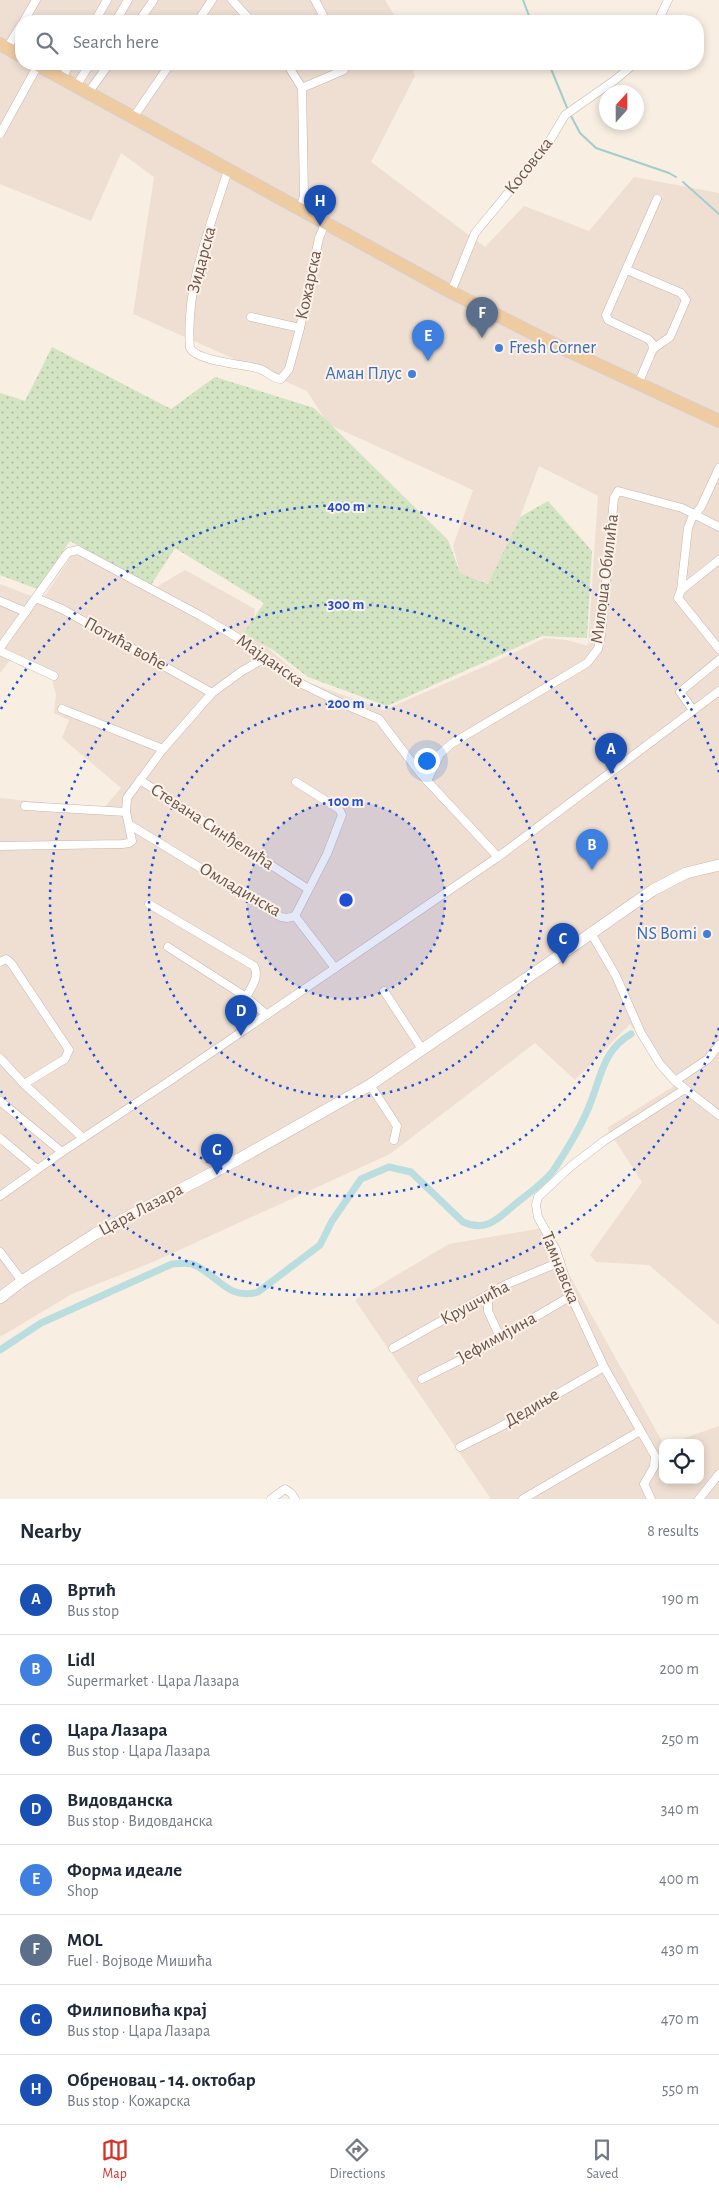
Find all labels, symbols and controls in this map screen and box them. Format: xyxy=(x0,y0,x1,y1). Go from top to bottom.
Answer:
search box xyxy=(15,15,704,70)
icon: search xyxy=(33,29,61,57)
text: Search here xyxy=(73,33,159,52)
north arrow xyxy=(599,85,644,130)
street label: Косовска xyxy=(502,134,556,198)
pin: H xyxy=(304,185,336,226)
street label: Зидарска xyxy=(184,225,220,295)
street label: Кожарска xyxy=(293,249,325,321)
pin: F xyxy=(466,297,498,338)
pin: E xyxy=(412,320,444,361)
place label: Fresh Corner xyxy=(509,339,596,357)
marker: Fresh Corner xyxy=(493,342,505,354)
place label: Аман Плус xyxy=(325,365,402,383)
marker: Аман Плус xyxy=(406,368,418,380)
text: 400 m xyxy=(327,499,365,514)
street label: Милоша Обилића xyxy=(587,513,622,645)
text: 300 m xyxy=(328,597,364,612)
street label: Потића воће xyxy=(81,614,169,674)
street label: Мајданска xyxy=(233,631,307,691)
text: 200 m xyxy=(327,696,365,711)
pin: A xyxy=(595,733,627,774)
your location xyxy=(414,748,440,774)
street label: Стевана Синђелића xyxy=(147,780,277,874)
text: 100 m xyxy=(328,794,364,809)
pin: B xyxy=(576,829,608,870)
street label: Омладинска xyxy=(196,859,284,921)
centre of rings xyxy=(337,891,355,909)
pin: C xyxy=(547,923,579,964)
place label: NS Bomi xyxy=(636,925,697,943)
marker: NS Bomi xyxy=(701,928,713,940)
pin: D xyxy=(225,995,257,1036)
pin: G xyxy=(201,1134,233,1175)
street label: Цара Лазара xyxy=(96,1180,186,1240)
street label: Тамнавска xyxy=(538,1230,582,1306)
street label: Крушчића xyxy=(438,1277,512,1329)
street label: Јефимијина xyxy=(455,1309,539,1367)
street label: Дедиње xyxy=(502,1385,562,1431)
map controls xyxy=(659,1439,704,1484)
button: locate xyxy=(659,1439,704,1484)
text: Nearby xyxy=(20,1521,81,1542)
text: 8 results xyxy=(647,1523,699,1539)
text: Вртић xyxy=(67,1581,116,1600)
text: A xyxy=(31,1591,41,1607)
text: 190 m xyxy=(662,1591,699,1607)
text: Bus stop xyxy=(67,1603,119,1619)
text: Lidl xyxy=(67,1651,95,1670)
text: B xyxy=(31,1661,41,1677)
text: 200 m xyxy=(659,1661,699,1677)
text: Supermarket · Цара Лазара xyxy=(67,1673,239,1689)
text: Цара Лазара xyxy=(67,1721,167,1740)
text: C xyxy=(32,1731,40,1747)
text: 250 m xyxy=(661,1731,699,1747)
text: Bus stop · Цара Лазара xyxy=(67,1743,210,1759)
text: Видовданска xyxy=(67,1791,173,1810)
text: D xyxy=(31,1801,41,1817)
text: 340 m xyxy=(661,1801,699,1817)
text: Bus stop · Видовданска xyxy=(67,1813,213,1829)
text: Форма идеале xyxy=(67,1861,182,1880)
text: E xyxy=(32,1871,40,1887)
text: 400 m xyxy=(659,1871,699,1887)
text: Shop xyxy=(67,1883,99,1899)
text: MOL xyxy=(67,1931,103,1950)
text: F xyxy=(32,1941,40,1957)
text: 430 m xyxy=(661,1941,699,1957)
text: Fuel · Војводе Мишића xyxy=(67,1953,212,1969)
text: Филиповића крај xyxy=(67,2001,207,2020)
text: G xyxy=(31,2011,41,2027)
text: 470 m xyxy=(661,2011,699,2027)
text: Bus stop · Цара Лазара xyxy=(67,2023,210,2039)
text: Обреновац - 14. октобар xyxy=(67,2071,256,2090)
text: H xyxy=(30,2081,42,2097)
text: 550 m xyxy=(662,2081,699,2097)
text: Bus stop · Кожарска xyxy=(67,2093,191,2109)
tab: Map xyxy=(101,2136,129,2183)
tab: Directions xyxy=(330,2136,385,2183)
tab: Saved xyxy=(586,2136,618,2183)

